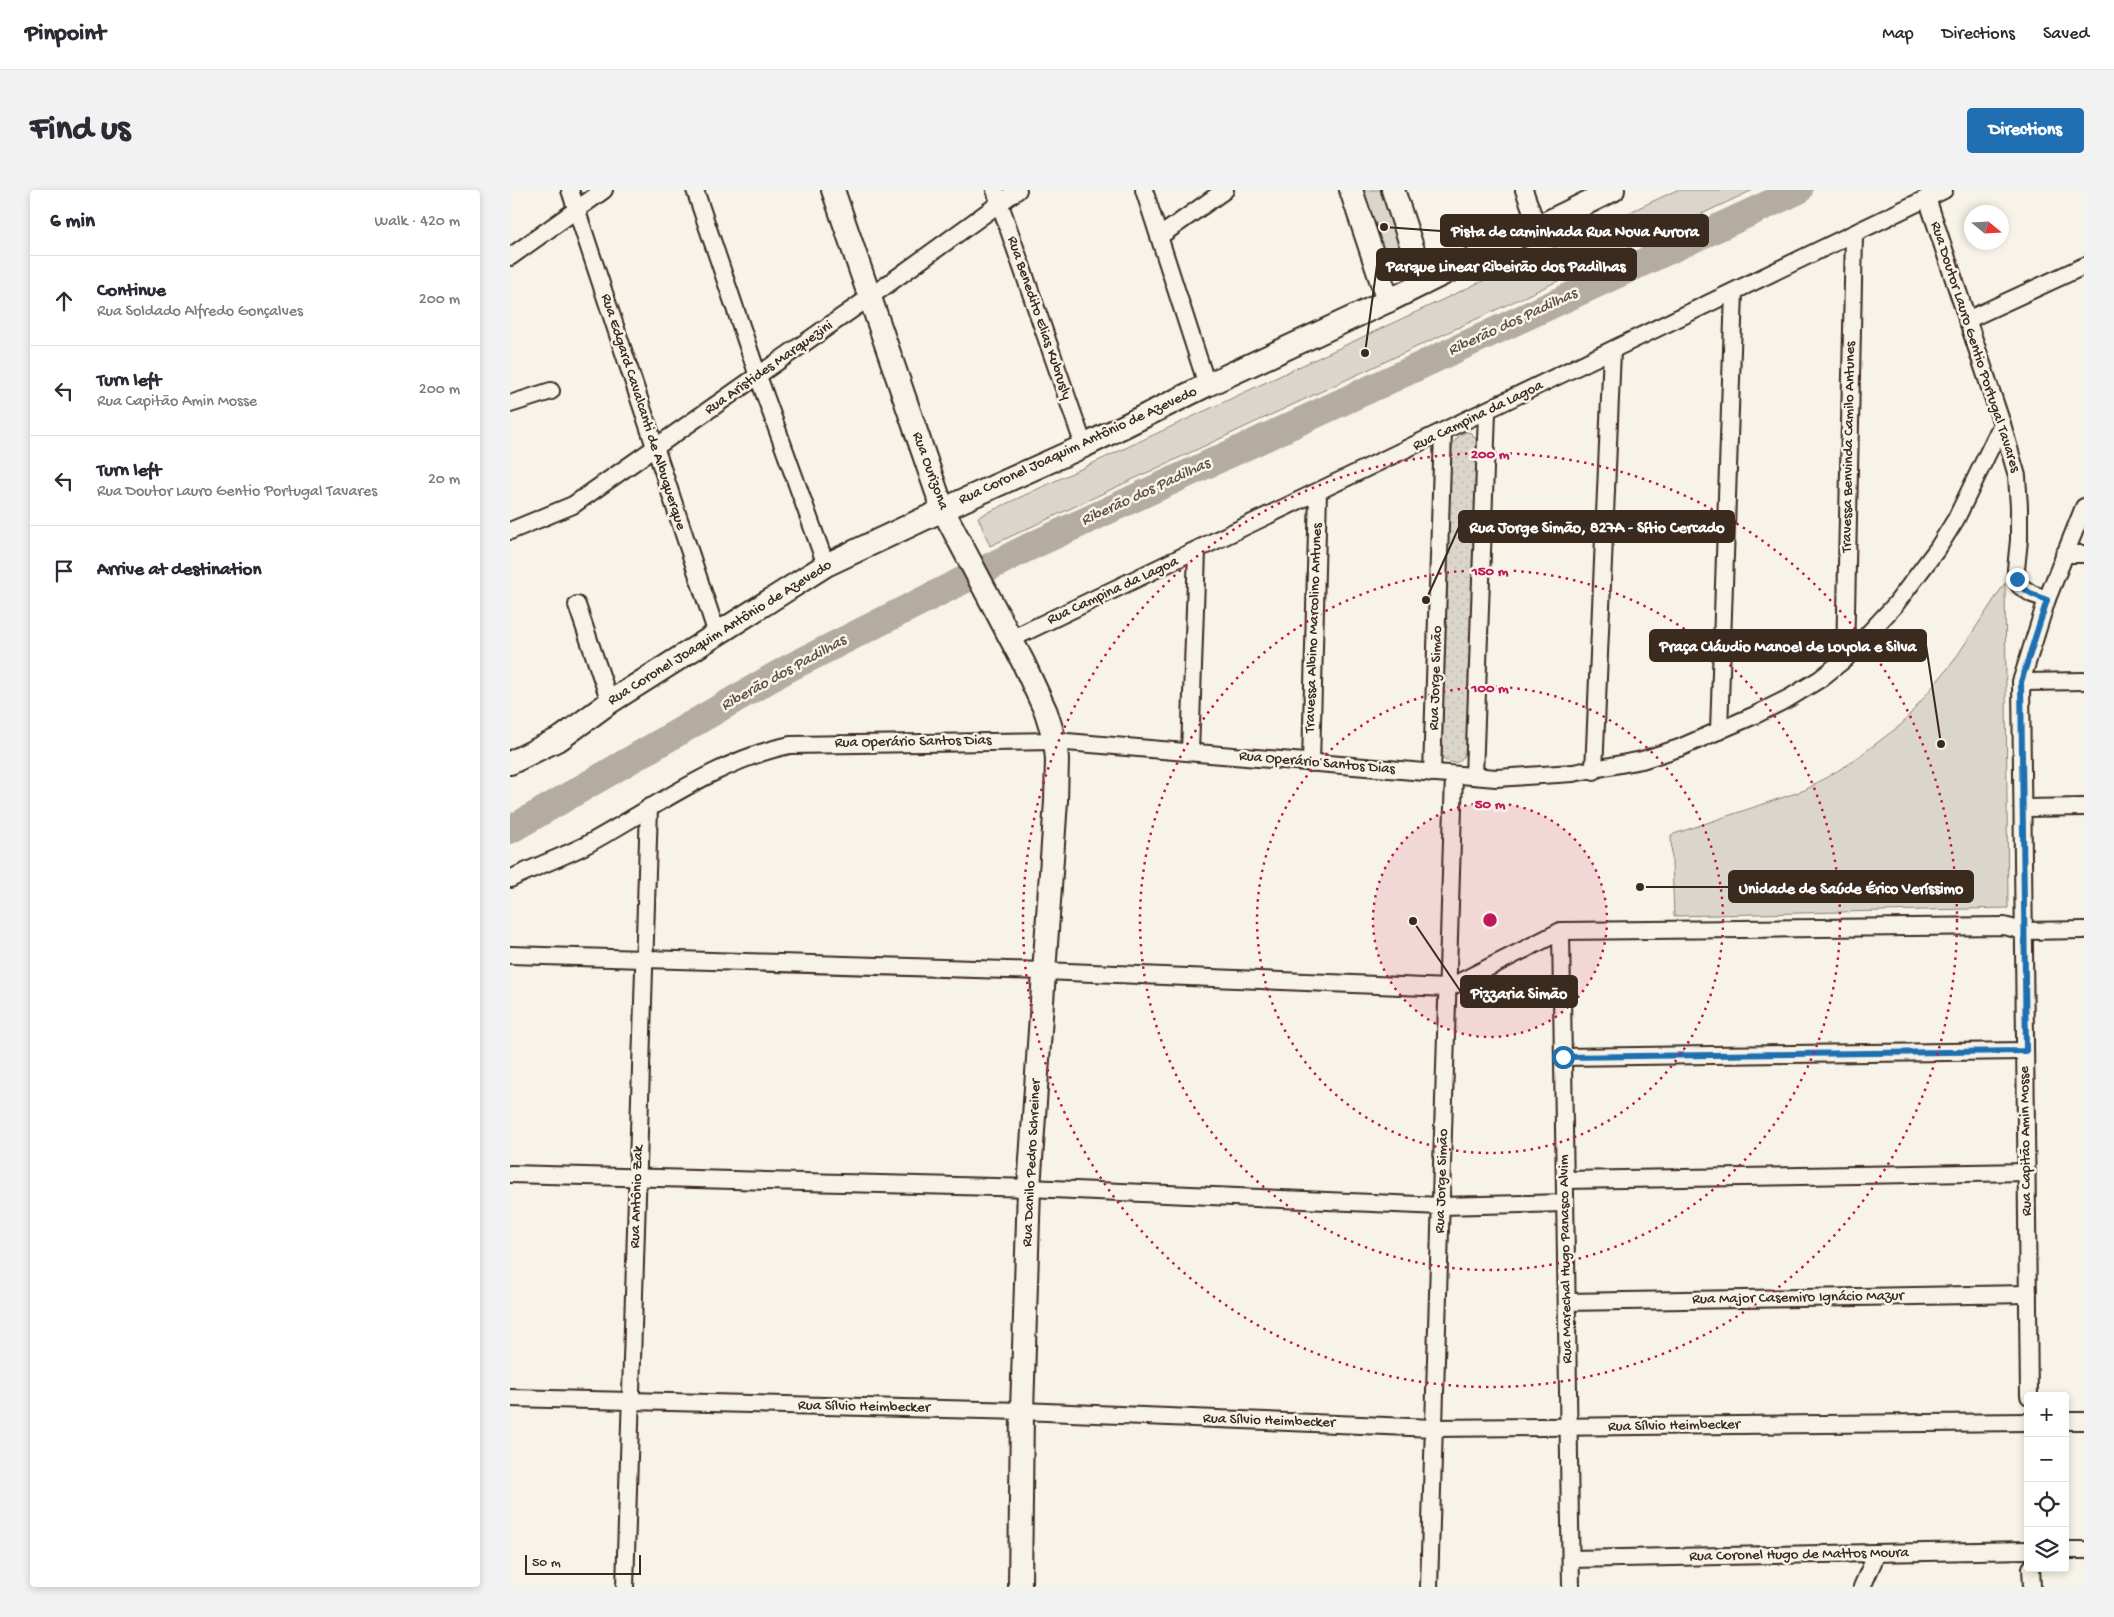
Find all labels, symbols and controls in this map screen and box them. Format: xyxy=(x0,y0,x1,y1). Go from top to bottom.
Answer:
text: Pinpoint xyxy=(25,20,106,49)
text: Map xyxy=(1882,24,1914,45)
text: Directions xyxy=(1942,24,2015,45)
text: Saved xyxy=(2043,24,2089,45)
button: Directions xyxy=(1967,108,2084,153)
text: Find us xyxy=(30,110,130,151)
north arrow xyxy=(1964,205,2009,250)
text: 6 min xyxy=(50,210,95,235)
text: Walk · 420 m xyxy=(375,213,460,232)
callout: Pista de caminhada Rua Nova Aurora xyxy=(1441,215,1708,246)
street label: Rua Doutor Lauro Gentio Portugal Tavares xyxy=(1926,219,2024,475)
text: Pista de caminhada Rua Nova Aurora xyxy=(1450,224,1700,243)
street label: Rua Benedito Elias Kubrusly xyxy=(1003,234,1076,403)
callout: Parque Linear Ribeirão dos Padilhas xyxy=(1377,249,1636,280)
text: Parque Linear Ribeirão dos Padilhas xyxy=(1385,259,1627,278)
text: Continue xyxy=(97,280,166,303)
water label: Riberão dos Padilhas xyxy=(1446,284,1582,361)
icon: ahead xyxy=(50,287,78,315)
text: 200 m xyxy=(419,291,460,310)
street label: Rua Edgard Cavalcanti de Albuquerque xyxy=(596,291,690,533)
text: Rua Soldado Alfredo Gonçalves xyxy=(97,303,303,322)
street label: Rua Aristides Marquezini xyxy=(701,317,837,419)
street label: Travessa Benvinda Camilo Antunes xyxy=(1838,341,1860,554)
text: Turn left xyxy=(97,370,161,393)
street label: Rua Campina da Lagoa xyxy=(1410,376,1547,455)
icon: left xyxy=(50,377,78,405)
text: 200 m xyxy=(419,381,460,400)
street label: Rua Coronel Joaquim Antônio de Azevedo xyxy=(956,383,1200,509)
text: Rua Capitão Amin Mosse xyxy=(97,393,257,412)
street label: Rua Ourizona xyxy=(908,430,953,513)
text: 200 m xyxy=(1471,446,1510,464)
water label: Riberão dos Padilhas xyxy=(1079,454,1215,531)
text: Turn left xyxy=(97,460,161,483)
icon: left xyxy=(50,467,78,495)
text: 20 m xyxy=(428,471,460,490)
text: Rua Doutor Lauro Gentio Portugal Tavares xyxy=(97,483,377,502)
callout: Rua Jorge Simão, 827A - Sítio Cercado xyxy=(1459,511,1734,542)
text: Rua Jorge Simão, 827A - Sítio Cercado xyxy=(1469,520,1725,539)
street label: Travessa Albino Marcolino Antunes xyxy=(1301,522,1327,734)
street label: Rua Campina da Lagoa xyxy=(1045,552,1182,629)
street label: Rua Coronel Joaquim Antônio de Azevedo xyxy=(605,556,836,710)
icon: arrive xyxy=(50,557,78,585)
text: Arrive at destination xyxy=(97,559,261,582)
text: 150 m xyxy=(1471,563,1509,581)
route end xyxy=(2006,568,2029,591)
street label: Rua Jorge Simão xyxy=(1425,625,1447,731)
callout: Praça Cláudio Manoel de Loyola e Silva xyxy=(1650,630,1926,661)
water label: Riberão dos Padilhas xyxy=(718,631,852,716)
text: Praça Cláudio Manoel de Loyola e Silva xyxy=(1659,639,1918,658)
text: 100 m xyxy=(1470,680,1509,698)
street label: Rua Operário Santos Dias xyxy=(834,732,992,752)
street label: Rua Operário Santos Dias xyxy=(1238,747,1396,779)
text: 50 m xyxy=(1475,796,1506,814)
callout: Unidade de Saúde Érico Veríssimo xyxy=(1729,871,1973,902)
text: Unidade de Saúde Érico Veríssimo xyxy=(1739,880,1964,900)
centre of rings xyxy=(1481,911,1499,929)
callout: Pizzaria Simão xyxy=(1461,976,1577,1007)
text: Pizzaria Simão xyxy=(1470,986,1568,1005)
route start xyxy=(1552,1046,1575,1069)
street label: Rua Capitão Amin Mosse xyxy=(2016,1066,2036,1216)
street label: Rua Danilo Pedro Schreiner xyxy=(1019,1077,1045,1247)
street label: Rua Jorge Simão xyxy=(1431,1128,1453,1234)
street label: Rua Antônio Zak xyxy=(626,1144,648,1249)
street label: Rua Marechal Hugo Panasco Alvim xyxy=(1555,1154,1577,1364)
street label: Rua Major Casemiro Ignácio Mazur xyxy=(1692,1287,1906,1309)
map controls xyxy=(2024,1392,2069,1572)
button: + xyxy=(2024,1392,2069,1437)
street label: Rua Sílvio Heimbecker xyxy=(798,1397,932,1417)
street label: Rua Sílvio Heimbecker xyxy=(1203,1410,1337,1432)
street label: Rua Sílvio Heimbecker xyxy=(1608,1416,1742,1436)
button: − xyxy=(2024,1437,2069,1482)
button: locate xyxy=(2024,1482,2069,1527)
button: layers xyxy=(2024,1527,2069,1572)
street label: Rua Coronel Hugo de Mattos Moura xyxy=(1689,1544,1910,1566)
scale bar xyxy=(525,1552,641,1575)
text: 50 m xyxy=(532,1555,561,1572)

